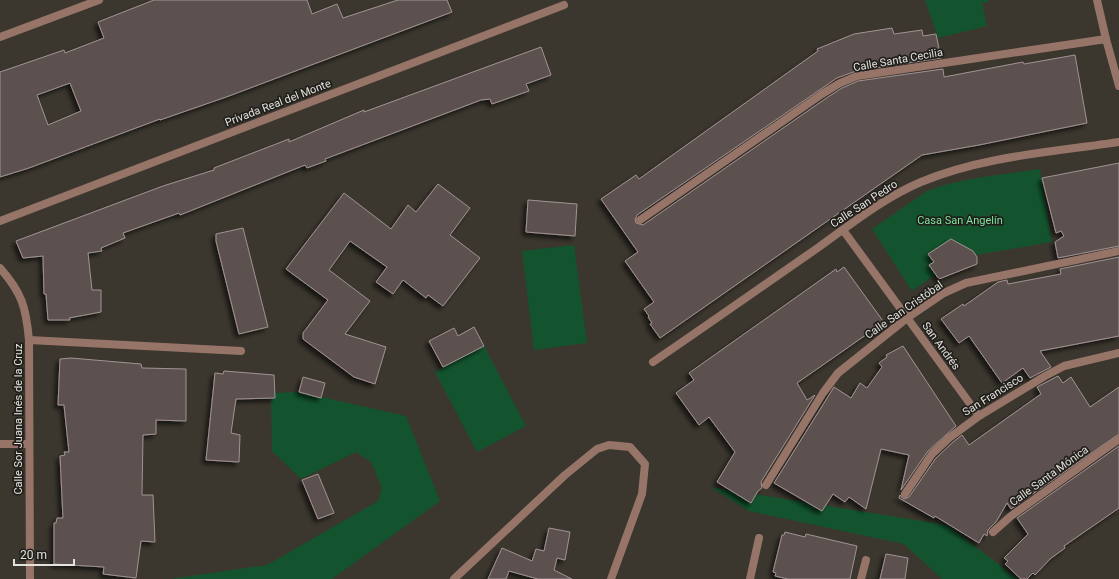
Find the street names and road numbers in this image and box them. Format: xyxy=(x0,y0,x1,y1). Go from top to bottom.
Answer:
street label: Calle Santa Cecilia xyxy=(852,46,944,74)
street label: Privada Real del Monte xyxy=(223,77,333,129)
street label: Calle San Pedro xyxy=(828,178,900,230)
street label: Calle San Cristóbal xyxy=(863,278,945,342)
street label: San Andrés xyxy=(919,320,963,373)
street label: Calle Sor Juana Inés de la Cruz xyxy=(12,343,25,495)
street label: San Francisco xyxy=(960,371,1026,419)
street label: Calle Santa Mónica xyxy=(1007,443,1091,509)

